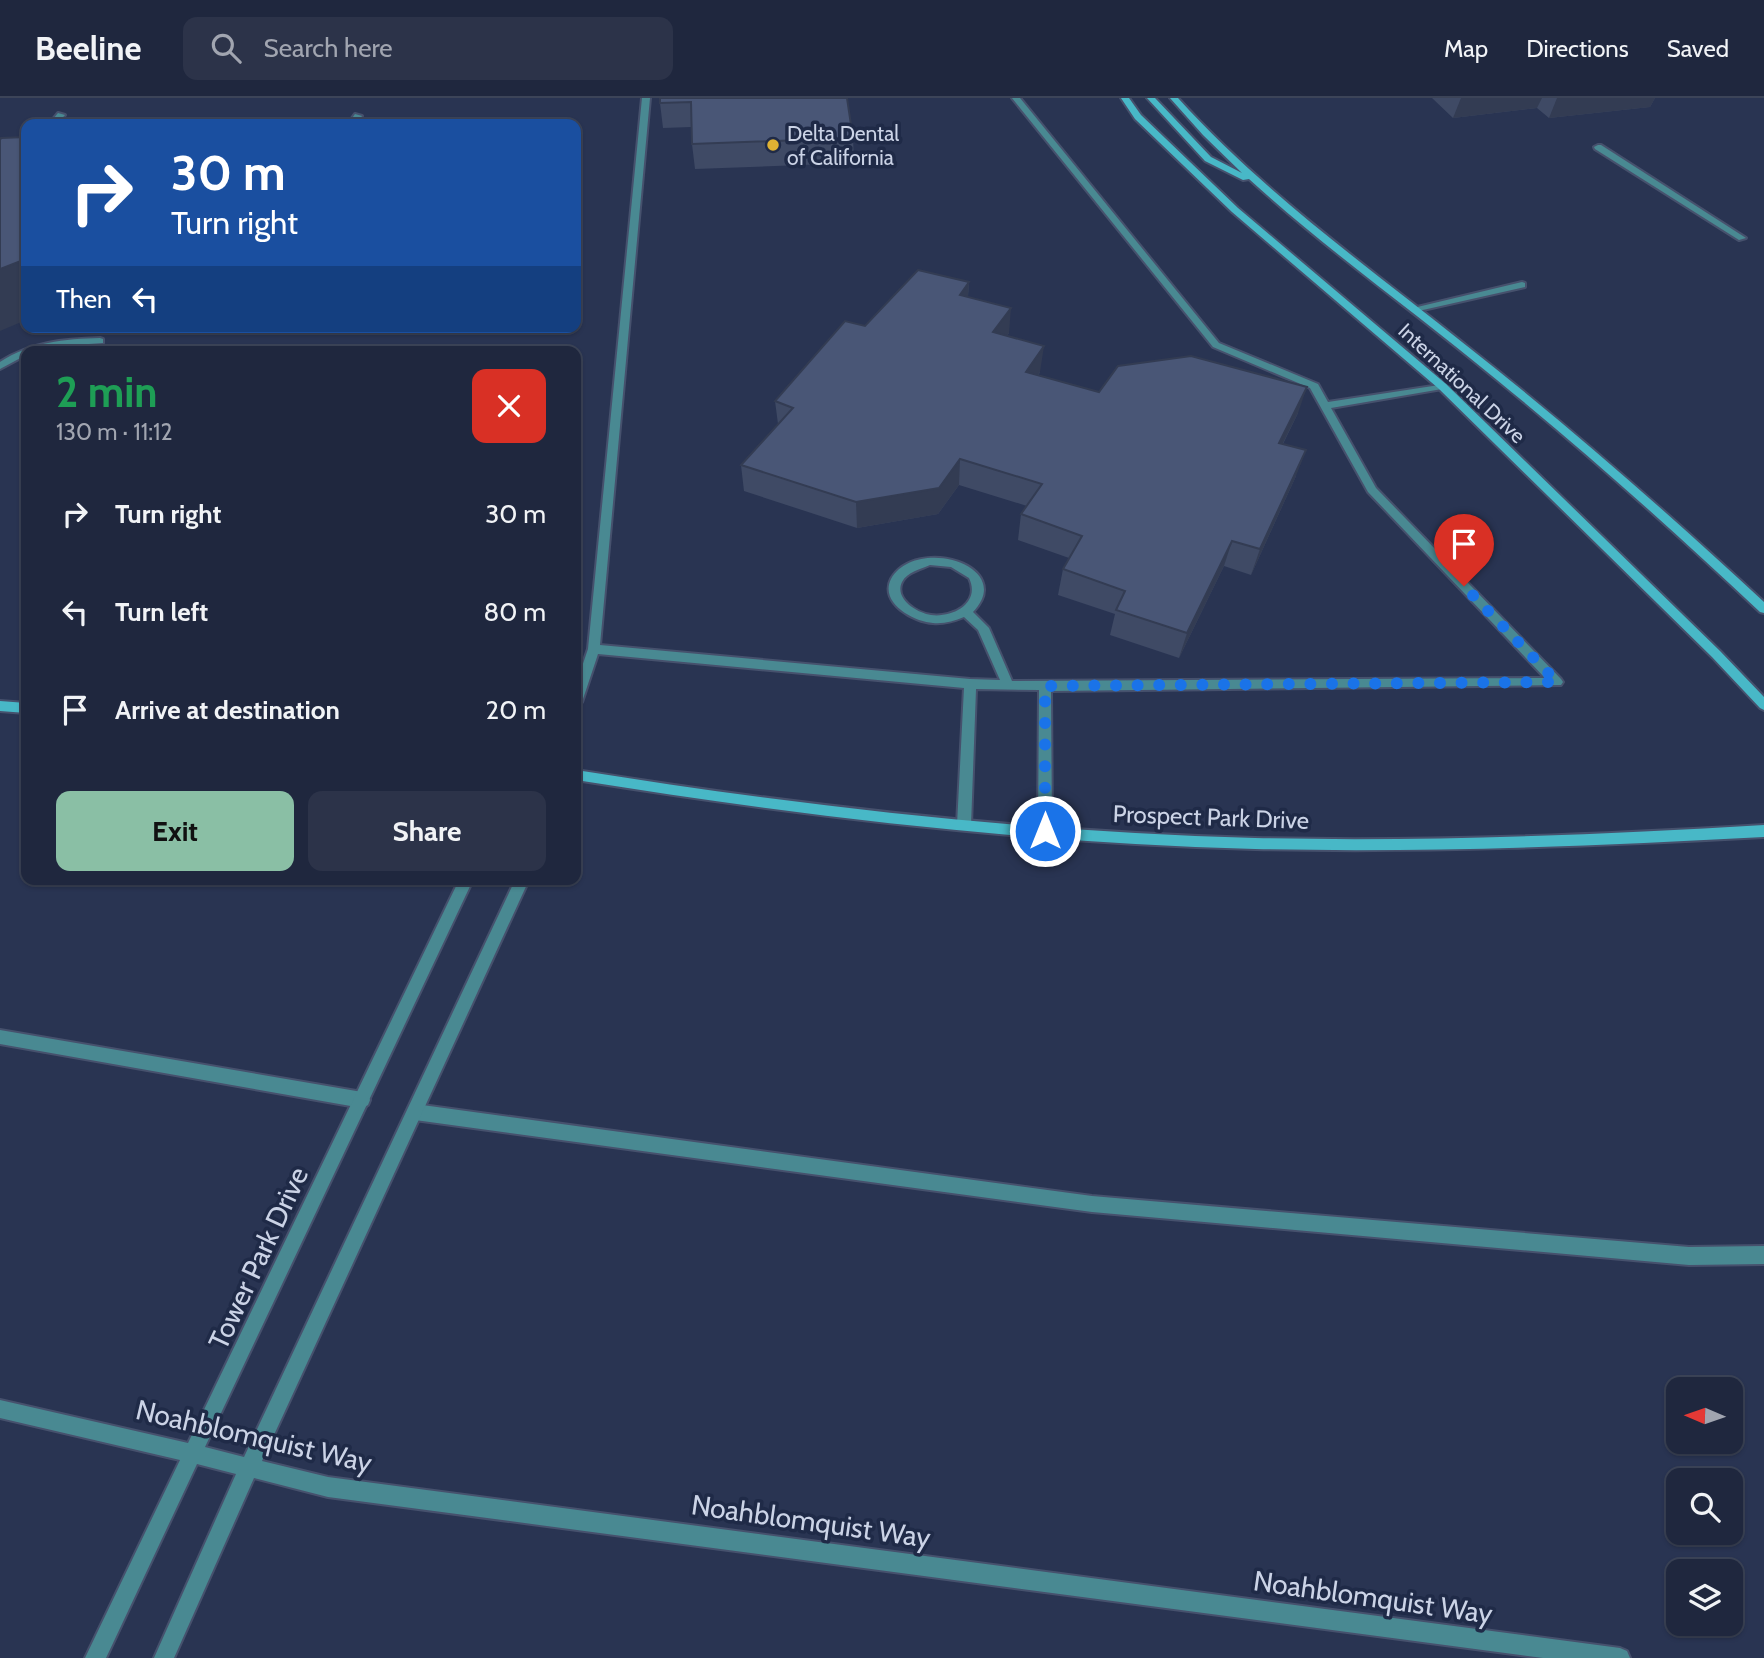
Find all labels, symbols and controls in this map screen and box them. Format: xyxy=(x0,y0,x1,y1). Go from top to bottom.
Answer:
search box xyxy=(183,17,673,80)
text: Beeline xyxy=(35,28,141,68)
icon: search xyxy=(207,29,245,67)
text: Search here xyxy=(263,32,393,64)
text: Map xyxy=(1444,34,1488,63)
text: Directions xyxy=(1526,34,1629,63)
text: Saved xyxy=(1667,34,1729,63)
place label: Delta Dental of California xyxy=(787,121,899,170)
marker: Delta Dental of California xyxy=(765,137,781,153)
text: 30 m xyxy=(171,143,286,202)
icon: right xyxy=(56,147,147,238)
text: Turn right xyxy=(171,203,298,242)
icon: left xyxy=(126,280,164,318)
text: Then xyxy=(56,283,112,315)
street label: International Drive xyxy=(1393,318,1531,448)
text: 2 min xyxy=(56,366,157,418)
button: close xyxy=(472,369,546,443)
text: 130 m · 11:12 xyxy=(56,418,173,446)
icon: right xyxy=(56,495,94,533)
text: Turn right xyxy=(115,498,221,530)
text: 30 m xyxy=(485,498,546,530)
pin xyxy=(1434,514,1494,586)
icon: arrive xyxy=(1445,525,1483,563)
icon: left xyxy=(56,593,94,631)
text: Turn left xyxy=(115,596,208,628)
text: 80 m xyxy=(483,596,546,628)
icon: arrive xyxy=(56,691,94,729)
text: Arrive at destination xyxy=(115,694,340,726)
text: 20 m xyxy=(486,694,546,726)
button: Exit xyxy=(56,791,294,871)
button: Share xyxy=(308,791,546,871)
position arrow xyxy=(1008,794,1082,868)
street label: Prospect Park Drive xyxy=(1112,799,1310,835)
street label: Tower Park Drive xyxy=(201,1161,315,1355)
north arrow xyxy=(1666,1377,1743,1454)
map controls xyxy=(1666,1377,1743,1636)
street label: Noahblomquist Way xyxy=(133,1392,375,1480)
button: search xyxy=(1666,1468,1743,1545)
street label: Noahblomquist Way xyxy=(689,1487,933,1555)
button: layers xyxy=(1666,1559,1743,1636)
street label: Noahblomquist Way xyxy=(1251,1563,1495,1631)

